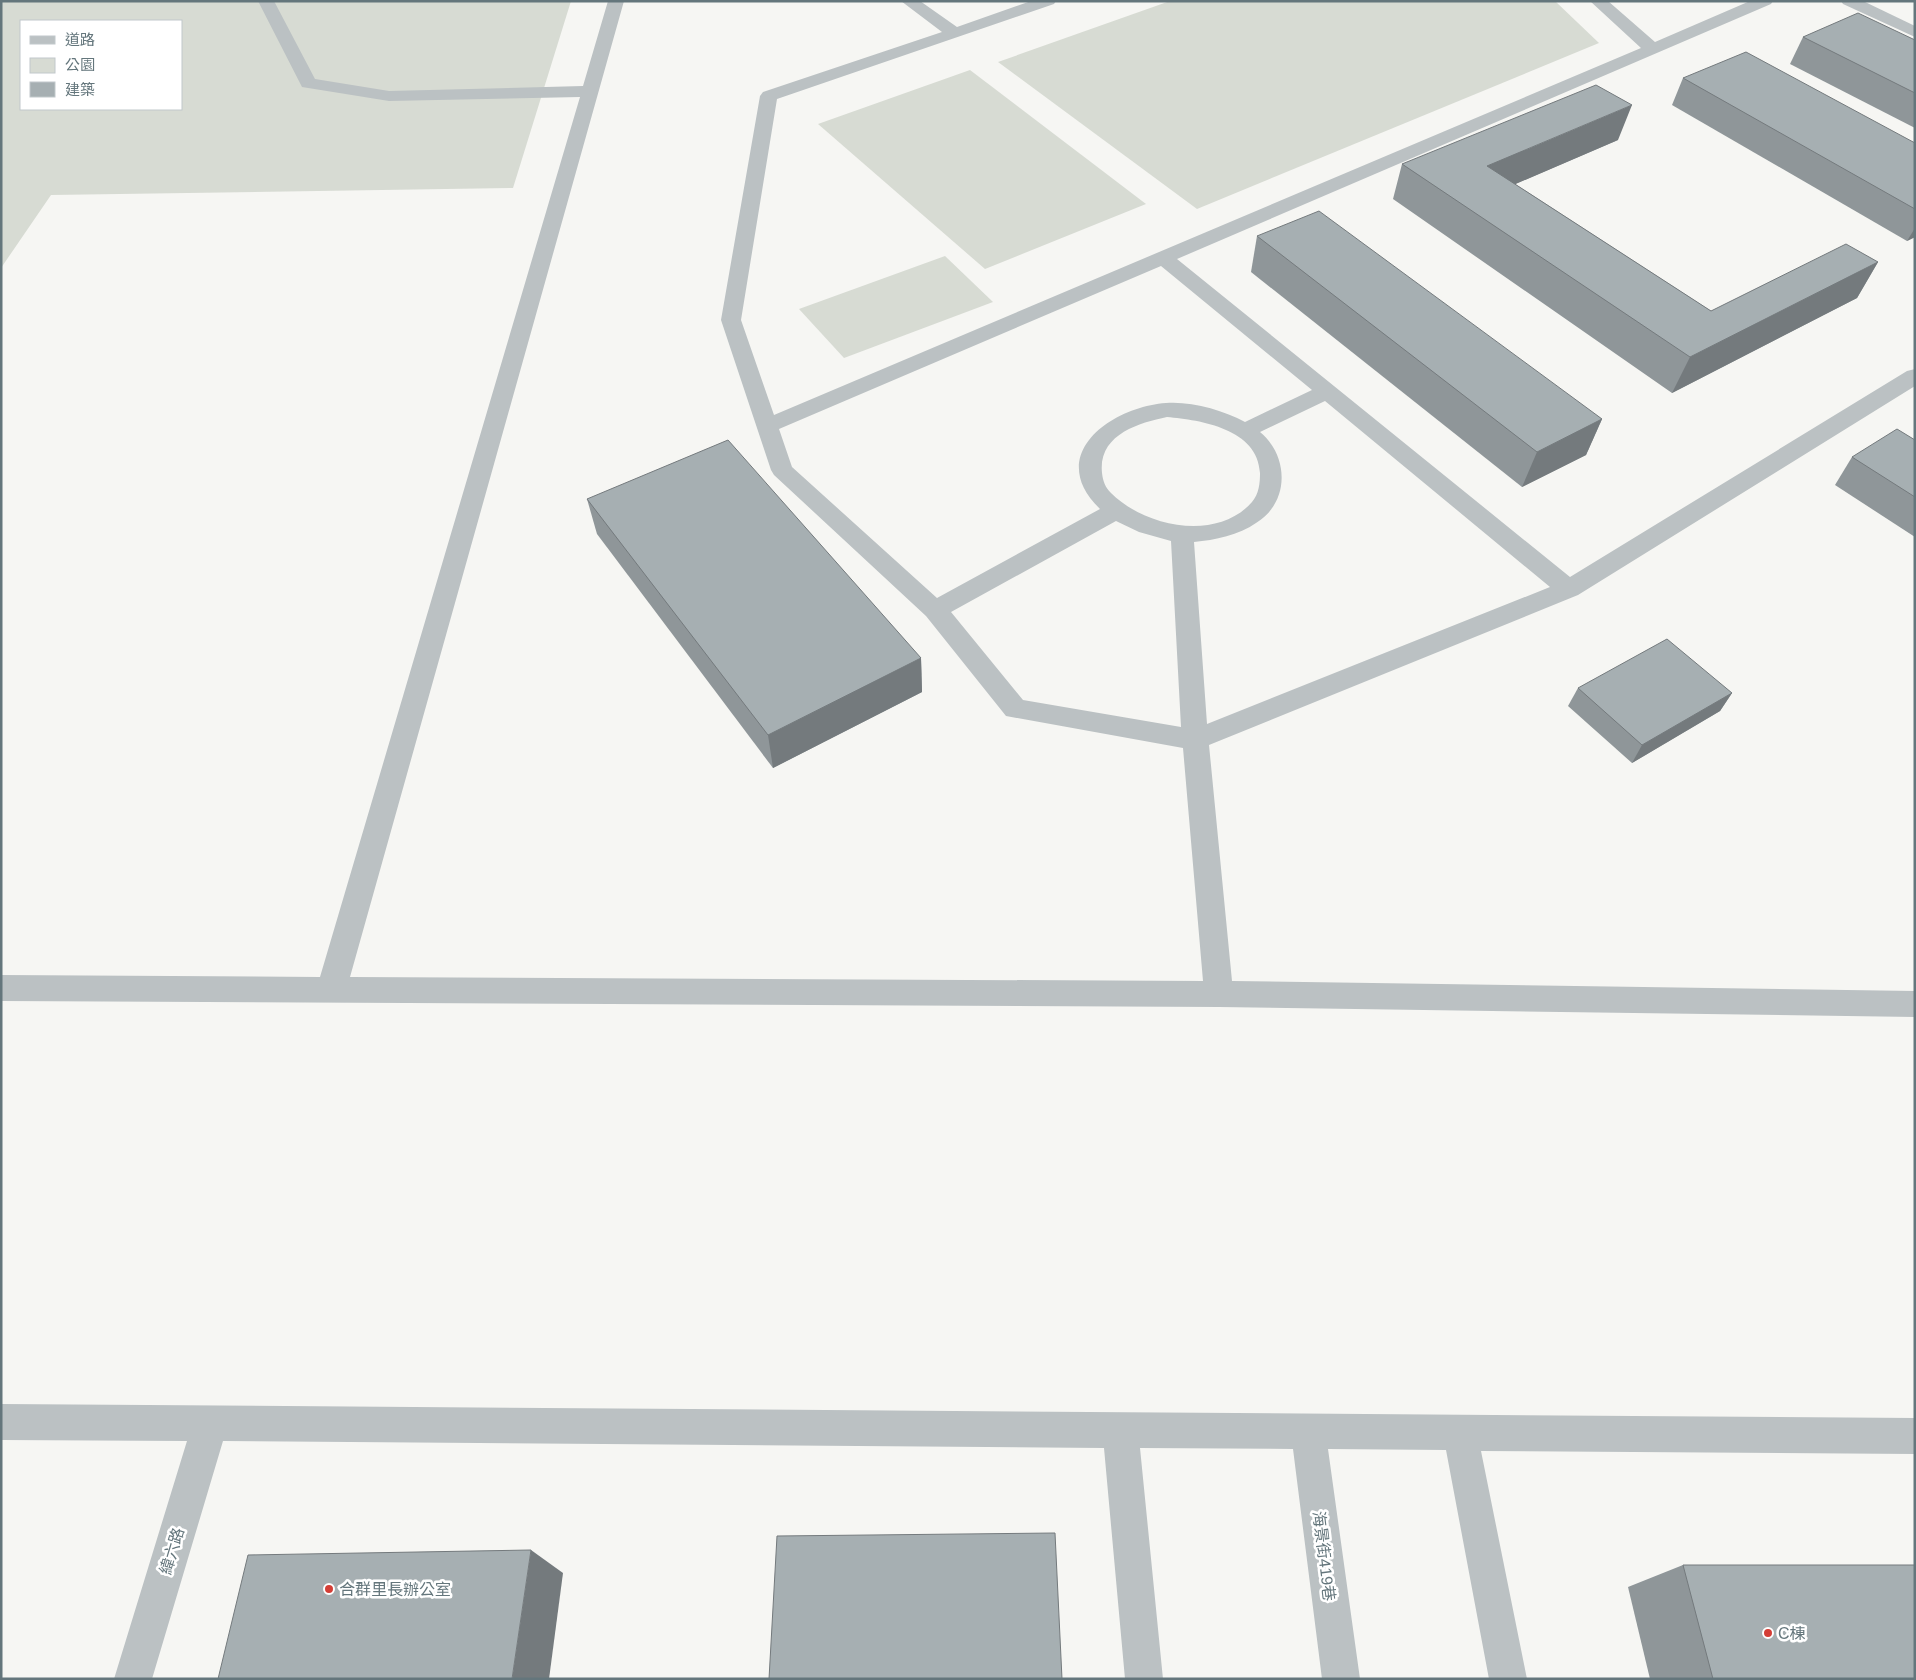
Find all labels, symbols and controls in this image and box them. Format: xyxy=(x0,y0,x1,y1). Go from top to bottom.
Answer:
legend xyxy=(20,20,182,110)
text: 道路 xyxy=(65,31,95,48)
text: 公園 xyxy=(65,56,95,73)
text: 建築 xyxy=(65,81,95,98)
street label: 海景街419巷 xyxy=(1310,1510,1338,1602)
street label: 緯六路 xyxy=(157,1526,187,1576)
place label: 合群里長辦公室 xyxy=(339,1581,451,1598)
marker: 合群里長辦公室 xyxy=(323,1583,335,1595)
place label: C棟 xyxy=(1778,1625,1806,1642)
marker: C棟 xyxy=(1762,1627,1774,1639)

